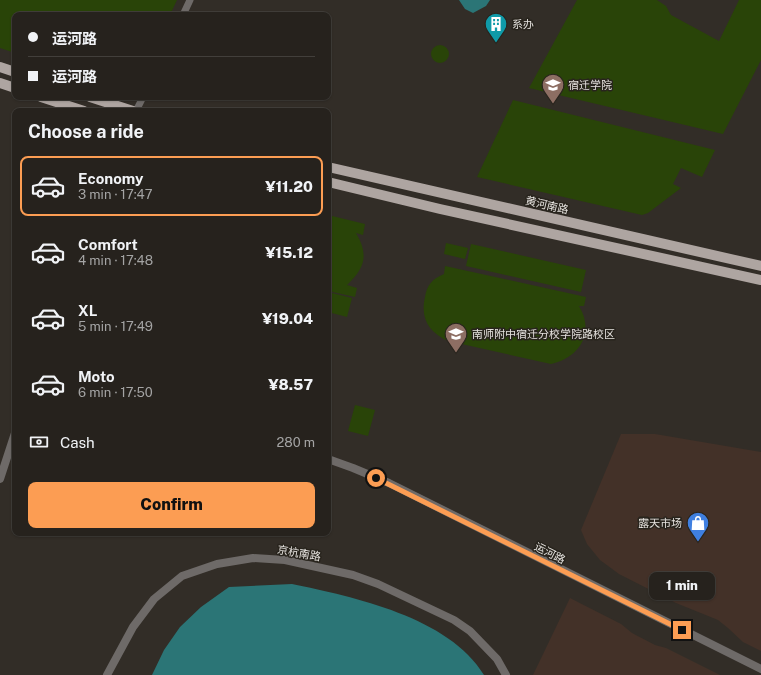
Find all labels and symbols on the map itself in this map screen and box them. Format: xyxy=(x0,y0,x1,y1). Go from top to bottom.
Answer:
building icon: 系办 xyxy=(483,11,509,44)
place label: 系办 xyxy=(512,18,534,30)
school or university icon: 宿迁学院 xyxy=(540,72,566,105)
place label: 宿迁学院 xyxy=(568,79,612,91)
street label: 黄河南路 xyxy=(524,194,570,216)
school or university icon: 南师附中宿迁分校学院路校区 xyxy=(443,321,469,354)
place label: 南师附中宿迁分校学院路校区 xyxy=(472,328,615,340)
route start xyxy=(367,469,385,487)
shop icon: 露天市场 xyxy=(685,510,711,543)
place label: 露天市场 xyxy=(638,517,682,529)
street label: 运河路 xyxy=(533,540,567,566)
street label: 京杭南路 xyxy=(276,543,322,563)
callout: 1 min xyxy=(649,572,715,600)
route end xyxy=(673,621,691,639)

